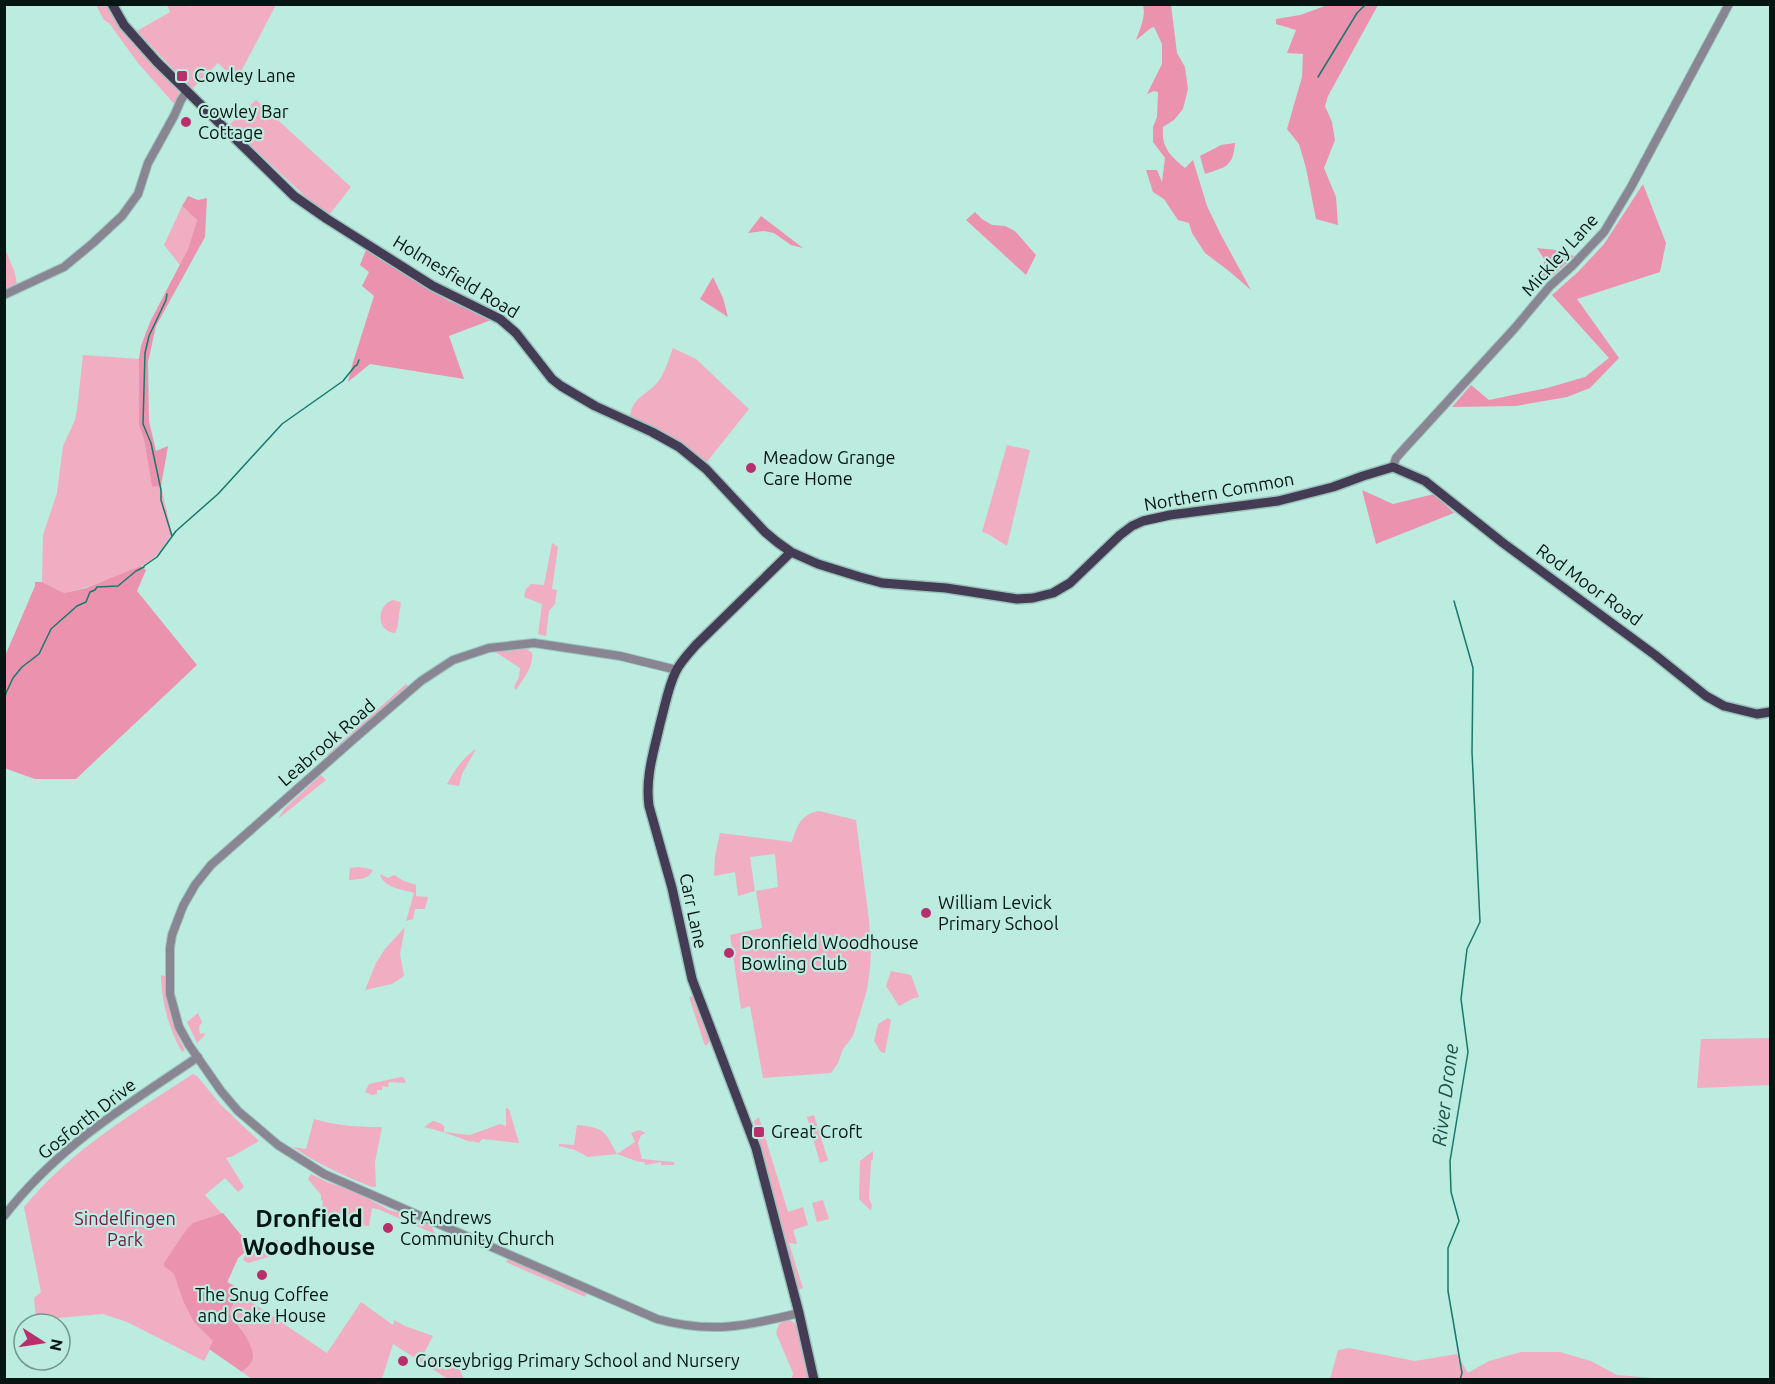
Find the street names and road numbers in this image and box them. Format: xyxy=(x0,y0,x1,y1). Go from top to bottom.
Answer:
street label: Mickley Lane xyxy=(1517,209,1601,300)
street label: Holmesfield Road xyxy=(390,231,523,322)
street label: Northern Common xyxy=(1142,468,1295,514)
street label: Rod Moor Road xyxy=(1533,539,1646,629)
street label: Leabrook Road xyxy=(274,695,379,790)
street label: Carr Lane xyxy=(676,871,712,950)
street label: Gosforth Drive xyxy=(34,1074,139,1163)

